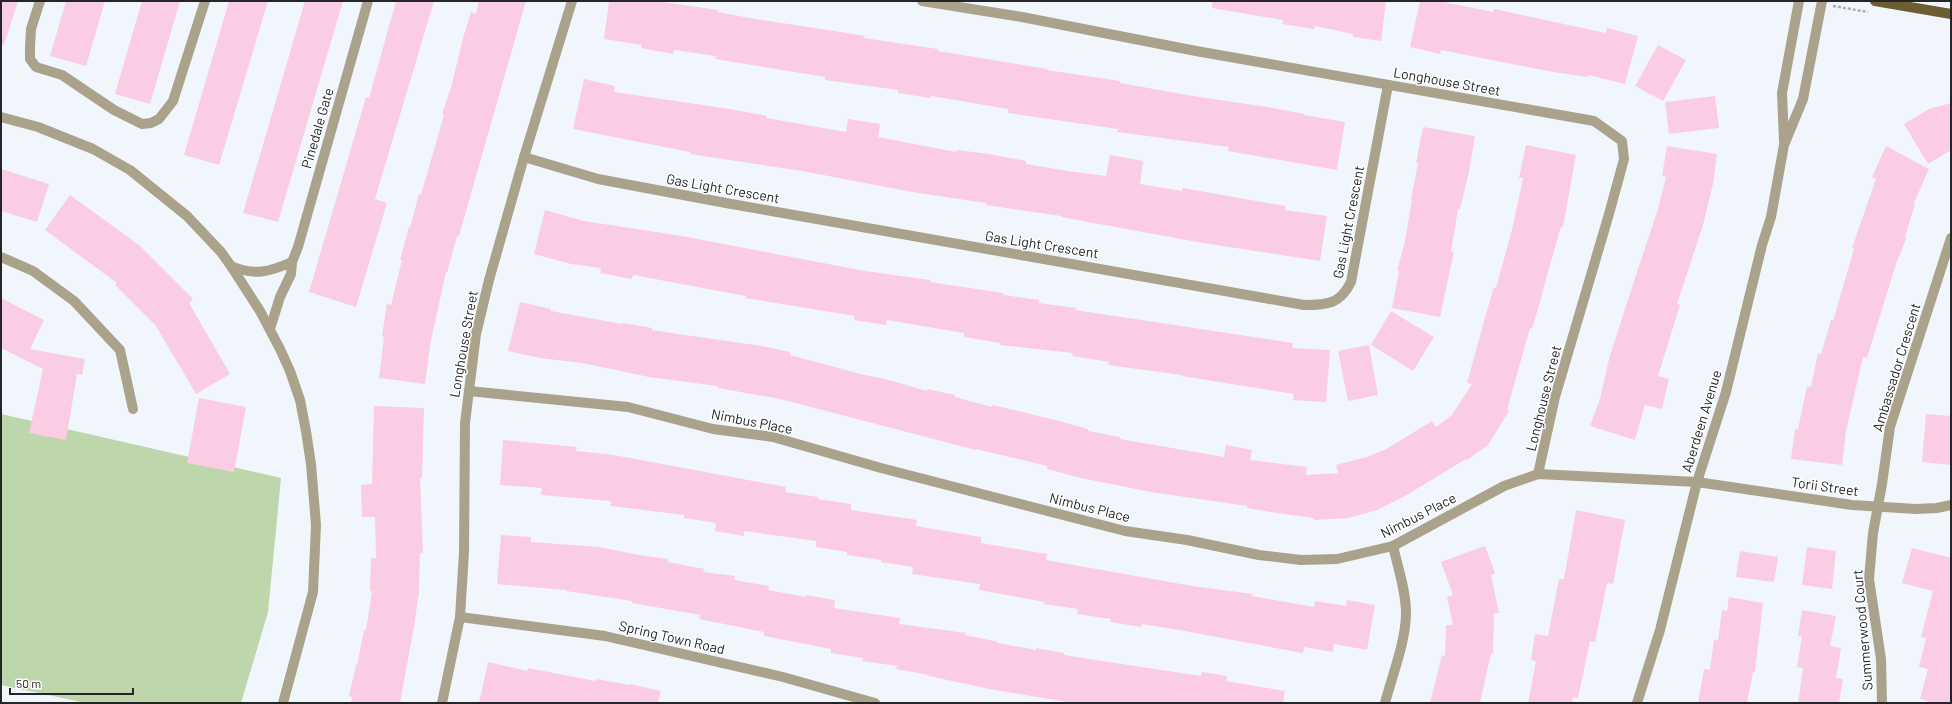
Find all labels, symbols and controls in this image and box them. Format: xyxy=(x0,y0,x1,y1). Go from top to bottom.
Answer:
street label: Longhouse Street xyxy=(1392,63,1502,99)
street label: Pinedale Gate xyxy=(297,86,337,170)
street label: Gas Light Crescent xyxy=(1329,164,1367,280)
street label: Gas Light Crescent xyxy=(665,170,781,206)
street label: Gas Light Crescent xyxy=(984,227,1100,261)
street label: Longhouse Street xyxy=(445,289,481,399)
street label: Ambassador Crescent xyxy=(1868,301,1924,433)
street label: Longhouse Street xyxy=(1522,343,1564,453)
street label: Aberdeen Avenue xyxy=(1677,368,1725,474)
street label: Nimbus Place xyxy=(710,405,794,437)
street label: Torii Street xyxy=(1790,473,1860,499)
street label: Nimbus Place xyxy=(1048,489,1132,525)
street label: Nimbus Place xyxy=(1377,489,1459,541)
street label: Summerwood Court xyxy=(1848,569,1876,691)
street label: Spring Town Road xyxy=(617,617,727,657)
scale bar xyxy=(10,670,133,696)
text: 50 m xyxy=(16,676,41,690)

